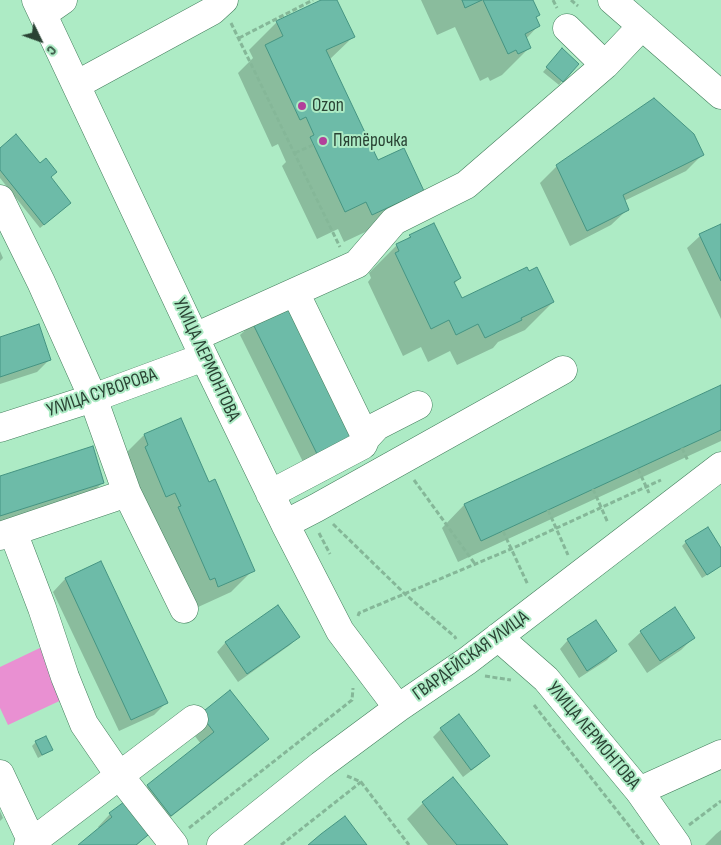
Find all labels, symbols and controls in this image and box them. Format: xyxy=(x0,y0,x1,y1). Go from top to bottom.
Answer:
north arrow xyxy=(15,15,65,65)
text: С xyxy=(43,42,60,59)
place label: Ozon xyxy=(312,95,344,117)
marker: Ozon xyxy=(296,100,308,112)
place label: Пятёрочка xyxy=(333,130,408,152)
marker: Пятёрочка xyxy=(317,135,329,147)
street label: УЛИЦА ЛЕРМОНТОВА xyxy=(167,295,245,425)
street label: УЛИЦА СУВОРОВА xyxy=(44,364,160,422)
street label: ГВАРДЕЙСКАЯ УЛИЦА xyxy=(408,606,534,706)
street label: УЛИЦА ЛЕРМОНТОВА xyxy=(541,678,645,794)

